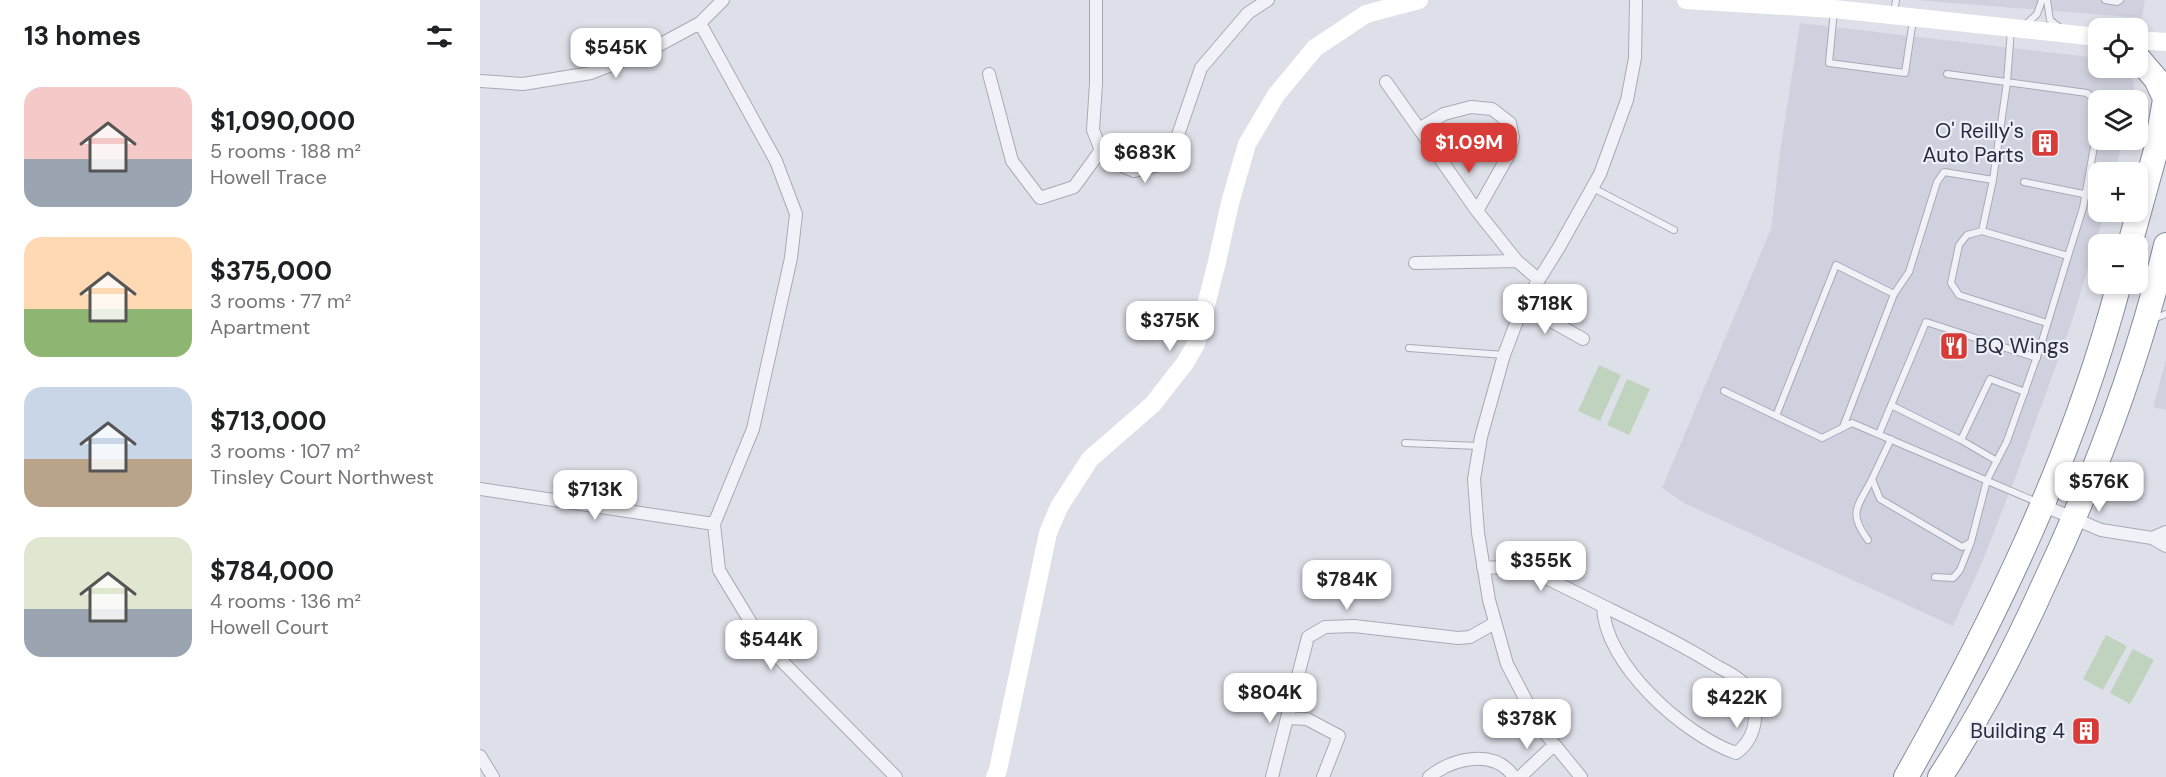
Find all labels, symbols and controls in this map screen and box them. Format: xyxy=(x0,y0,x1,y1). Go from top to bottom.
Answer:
map controls xyxy=(2088,18,2148,294)
button: locate xyxy=(2088,18,2148,78)
text: 13 homes xyxy=(24,19,141,53)
icon: filters xyxy=(423,20,456,53)
pin: $545K xyxy=(574,28,658,79)
text: $545K xyxy=(584,34,648,60)
button: layers xyxy=(2088,90,2148,150)
text: $1,090,000 xyxy=(210,104,355,138)
icon: home xyxy=(72,111,144,183)
place label: O' Reilly's Auto Parts xyxy=(1923,117,2024,169)
pin: $1.09M xyxy=(1420,123,1518,174)
building icon: O' Reilly's Auto Parts xyxy=(2029,127,2061,159)
text: $1.09M xyxy=(1435,129,1503,155)
pin: $683K xyxy=(1103,133,1187,184)
text: 5 rooms · 188 m² xyxy=(210,138,361,164)
text: $683K xyxy=(1114,139,1176,165)
button: + xyxy=(2088,162,2148,222)
text: Howell Trace xyxy=(210,164,327,190)
button: − xyxy=(2088,234,2148,294)
text: $375,000 xyxy=(210,254,332,288)
icon: home xyxy=(72,261,144,333)
pin: $718K xyxy=(1503,284,1587,335)
text: 3 rooms · 77 m² xyxy=(210,288,351,314)
text: $718K xyxy=(1517,290,1573,316)
pin: $375K xyxy=(1128,301,1212,352)
text: $375K xyxy=(1140,307,1200,333)
text: Apartment xyxy=(210,314,310,340)
restaurant icon: BQ Wings xyxy=(1938,330,1970,362)
place label: BQ Wings xyxy=(1975,332,2069,360)
text: $713,000 xyxy=(210,404,327,438)
icon: home xyxy=(72,411,144,483)
text: 3 rooms · 107 m² xyxy=(210,438,360,464)
pin: $576K xyxy=(2057,462,2141,513)
text: Tinsley Court Northwest xyxy=(210,464,434,490)
text: $576K xyxy=(2069,468,2129,494)
pin: $713K xyxy=(553,470,637,521)
text: $713K xyxy=(567,476,623,502)
pin: $355K xyxy=(1499,541,1583,592)
text: $355K xyxy=(1510,547,1572,573)
text: $784,000 xyxy=(210,554,334,588)
pin: $784K xyxy=(1305,560,1389,611)
icon: home xyxy=(72,561,144,633)
text: $784K xyxy=(1316,566,1378,592)
text: 4 rooms · 136 m² xyxy=(210,588,361,614)
text: Howell Court xyxy=(210,614,328,640)
pin: $544K xyxy=(729,620,813,671)
text: $544K xyxy=(739,626,803,652)
pin: $804K xyxy=(1228,673,1312,724)
pin: $422K xyxy=(1695,678,1779,729)
text: $804K xyxy=(1238,679,1302,705)
text: $422K xyxy=(1706,684,1768,710)
pin: $378K xyxy=(1485,699,1569,750)
text: $378K xyxy=(1497,705,1557,731)
building icon: Building 4 xyxy=(2070,715,2102,747)
place label: Building 4 xyxy=(1970,717,2065,745)

